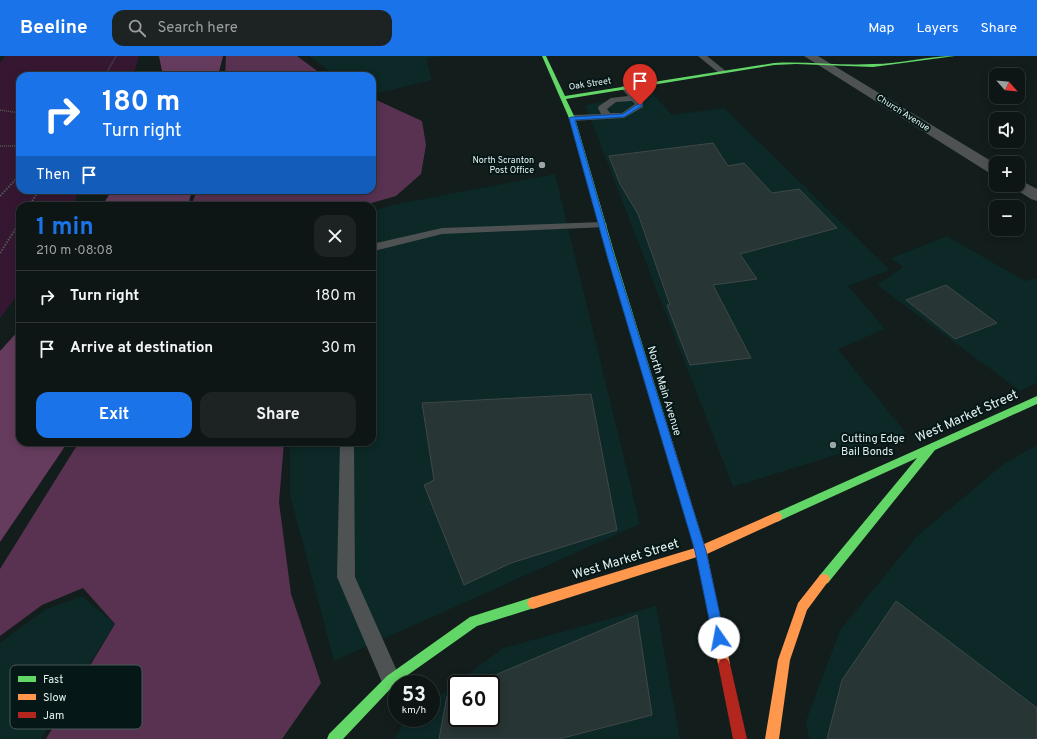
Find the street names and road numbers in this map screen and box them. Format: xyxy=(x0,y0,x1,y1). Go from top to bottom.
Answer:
street label: Oak Street xyxy=(568,75,612,93)
street label: Church Avenue xyxy=(874,92,932,134)
street label: North Main Avenue xyxy=(644,344,684,438)
street label: West Market Street xyxy=(913,387,1021,447)
street label: West Market Street xyxy=(571,536,681,584)

